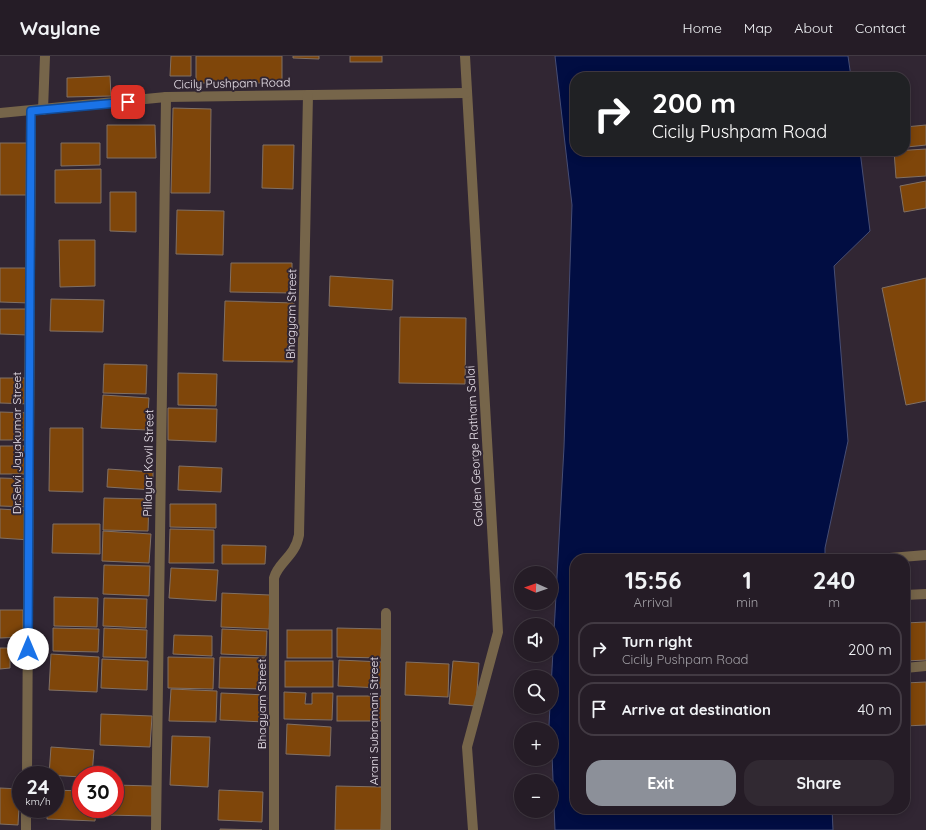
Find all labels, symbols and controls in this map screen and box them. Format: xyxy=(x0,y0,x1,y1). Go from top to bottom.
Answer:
text: Waylane xyxy=(20,16,100,40)
text: Home xyxy=(683,19,722,37)
text: Map xyxy=(744,19,772,37)
text: About xyxy=(794,19,833,37)
text: Contact xyxy=(855,19,906,37)
street label: Cicily Pushpam Road xyxy=(173,74,291,92)
pin xyxy=(111,85,145,119)
text: 200 m xyxy=(652,85,736,120)
icon: right xyxy=(586,88,638,140)
icon: arrive xyxy=(117,91,139,113)
text: Cicily Pushpam Road xyxy=(652,120,827,143)
street label: Bhagyam Street xyxy=(283,269,299,359)
street label: Golden George Ratham Salai xyxy=(462,365,486,527)
street label: Dr.Selvi Jayakumar Street xyxy=(9,372,24,514)
street label: Pillayar Kovil Street xyxy=(140,409,156,517)
text: 15:56 xyxy=(625,565,681,595)
text: 1 xyxy=(742,565,752,595)
text: 240 xyxy=(813,565,855,595)
north arrow xyxy=(514,566,558,610)
map controls xyxy=(514,566,558,818)
text: Arrival xyxy=(634,594,673,610)
text: min xyxy=(736,594,758,610)
text: m xyxy=(828,594,840,610)
button: sound xyxy=(514,618,558,662)
position arrow xyxy=(7,628,49,670)
text: Turn right xyxy=(622,632,693,651)
icon: right xyxy=(588,638,610,660)
text: 200 m xyxy=(848,640,892,659)
text: Cicily Pushpam Road xyxy=(622,651,749,667)
street label: Arani Subramani Street xyxy=(366,657,381,785)
street label: Bhagyam Street xyxy=(254,659,269,749)
button: search xyxy=(514,670,558,714)
icon: arrive xyxy=(588,698,610,720)
text: Arrive at destination xyxy=(622,700,771,719)
text: 40 m xyxy=(857,700,892,719)
button: + xyxy=(514,722,558,766)
button: Exit xyxy=(586,760,736,806)
button: Share xyxy=(744,760,894,806)
speed limit sign: 30 xyxy=(72,766,124,818)
text: 24 xyxy=(26,774,50,799)
button: − xyxy=(514,774,558,818)
text: km/h xyxy=(25,795,51,808)

